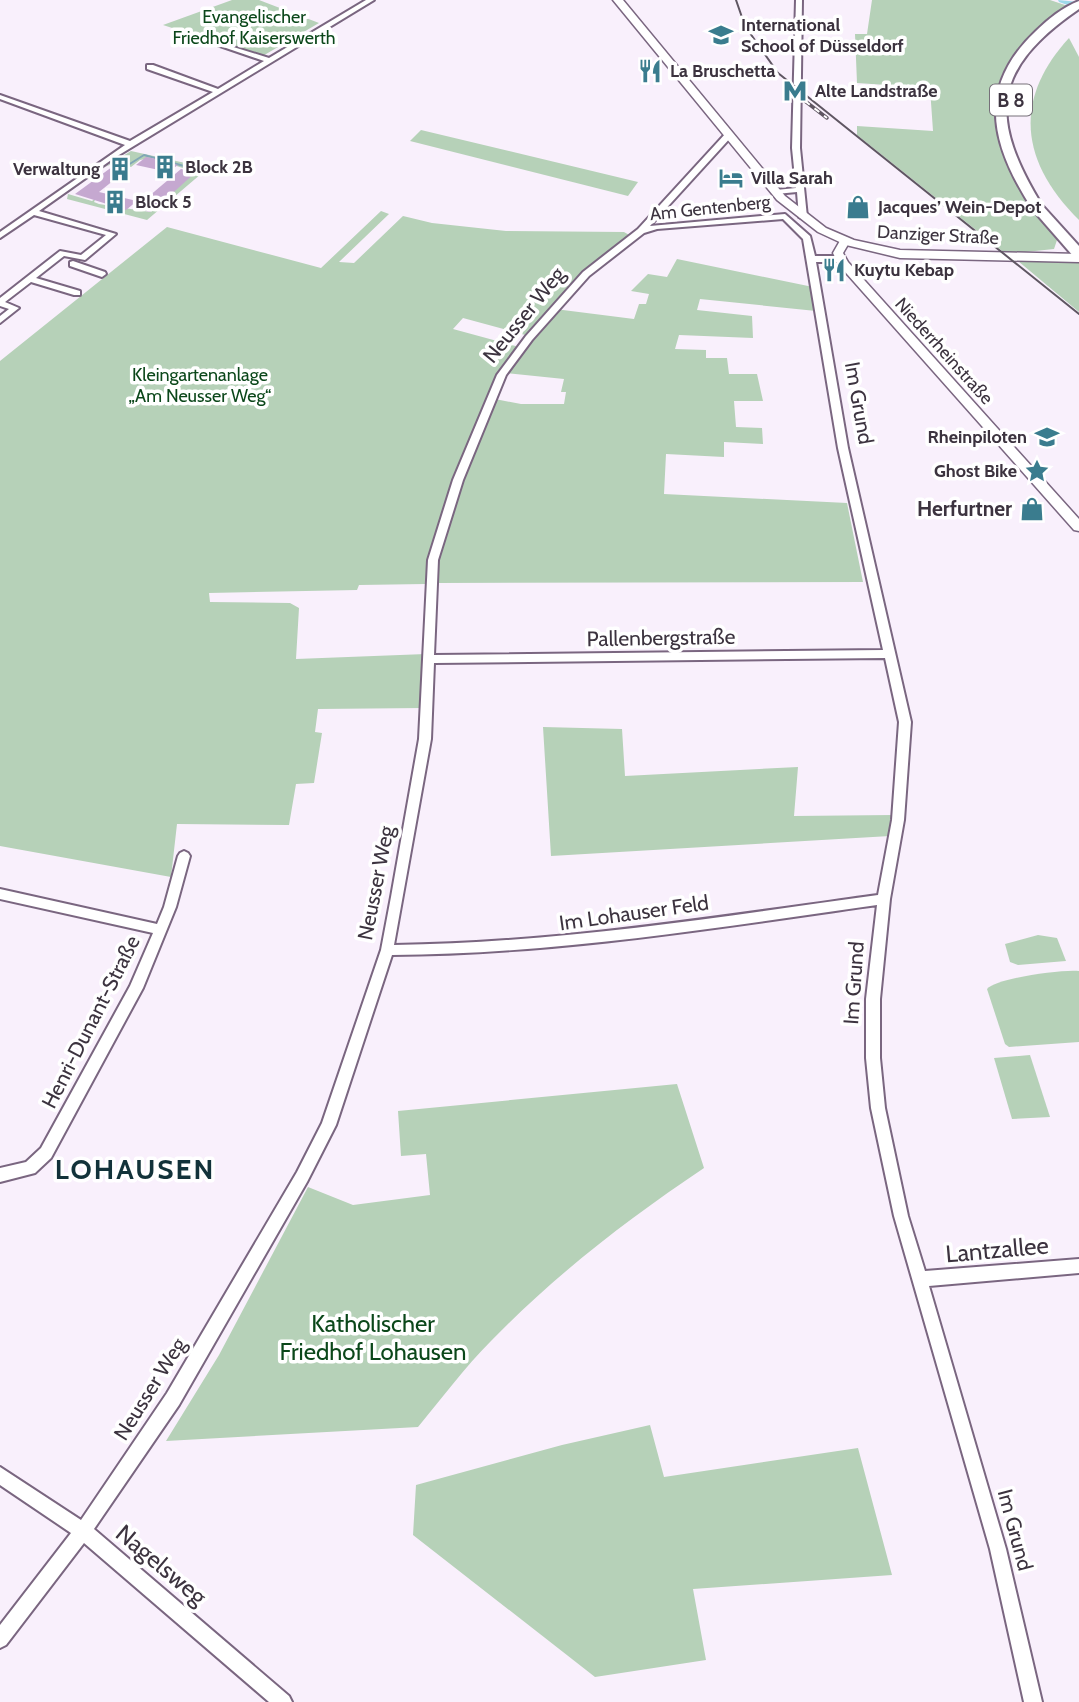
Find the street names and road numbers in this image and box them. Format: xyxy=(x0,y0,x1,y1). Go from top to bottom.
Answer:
road number: B 8 xyxy=(990,85,1032,116)
street label: Am Gentenberg xyxy=(649,191,772,225)
street label: Danziger Straße xyxy=(877,221,999,249)
street label: Neusser Weg xyxy=(477,261,570,368)
street label: Niederrheinstraße xyxy=(890,293,998,409)
street label: Im Grund xyxy=(840,360,879,446)
street label: Pallenbergstraße xyxy=(586,624,736,651)
street label: Neusser Weg xyxy=(352,823,399,942)
street label: Im Lohauser Feld xyxy=(558,890,710,935)
street label: Henri-Dunant-Straße xyxy=(36,931,145,1112)
street label: Im Grund xyxy=(838,941,869,1025)
street label: Lantzallee xyxy=(944,1231,1050,1268)
street label: Neusser Weg xyxy=(108,1332,191,1445)
street label: Im Grund xyxy=(993,1486,1038,1573)
street label: Nagelsweg xyxy=(110,1518,213,1612)

